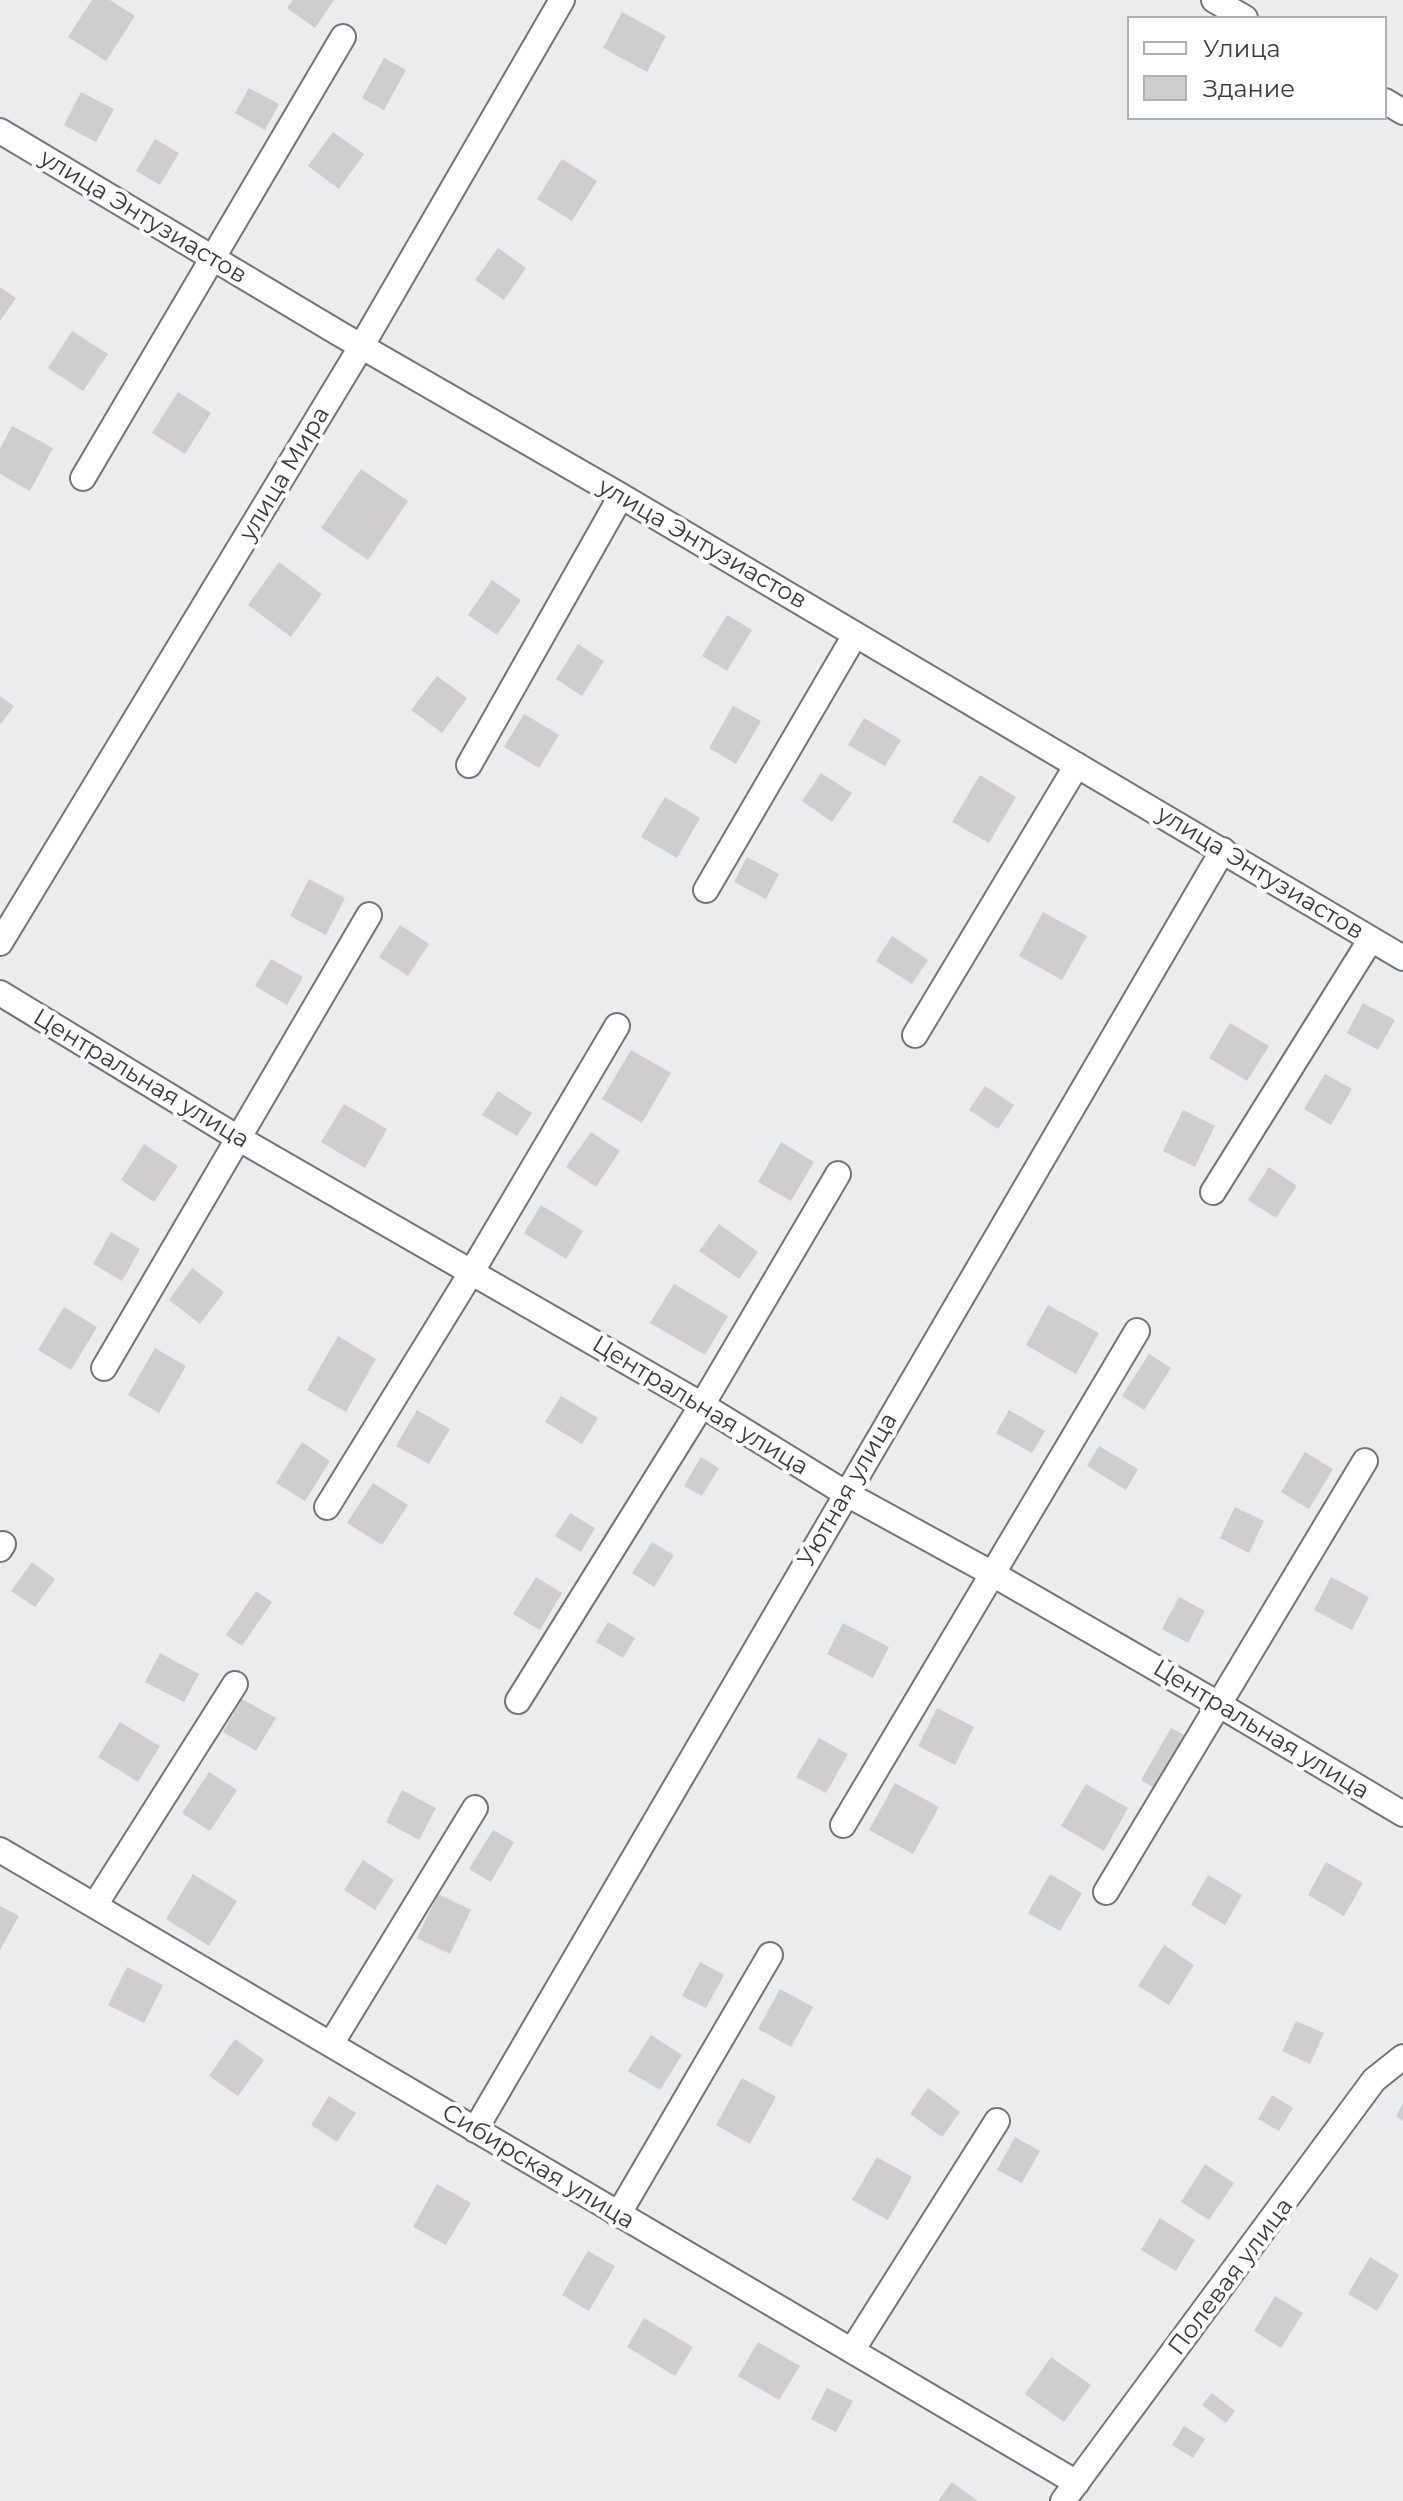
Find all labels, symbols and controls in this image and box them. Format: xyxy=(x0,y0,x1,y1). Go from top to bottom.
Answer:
legend xyxy=(1127,16,1387,120)
text: Улица xyxy=(1203,34,1281,63)
text: Здание xyxy=(1203,74,1295,103)
street label: улица Энтузиастов xyxy=(34,144,252,290)
street label: улица Мира xyxy=(234,402,336,546)
street label: улица Энтузиастов xyxy=(592,472,812,616)
street label: улица Энтузиастов xyxy=(1151,800,1369,946)
street label: Центральная улица xyxy=(28,1003,254,1155)
street label: Центральная улица xyxy=(587,1330,813,1482)
street label: Уютная улица xyxy=(792,1408,904,1572)
street label: Центральная улица xyxy=(1148,1654,1374,1806)
street label: Сибирская улица xyxy=(437,2098,639,2236)
street label: Полевая улица xyxy=(1163,2193,1299,2361)

